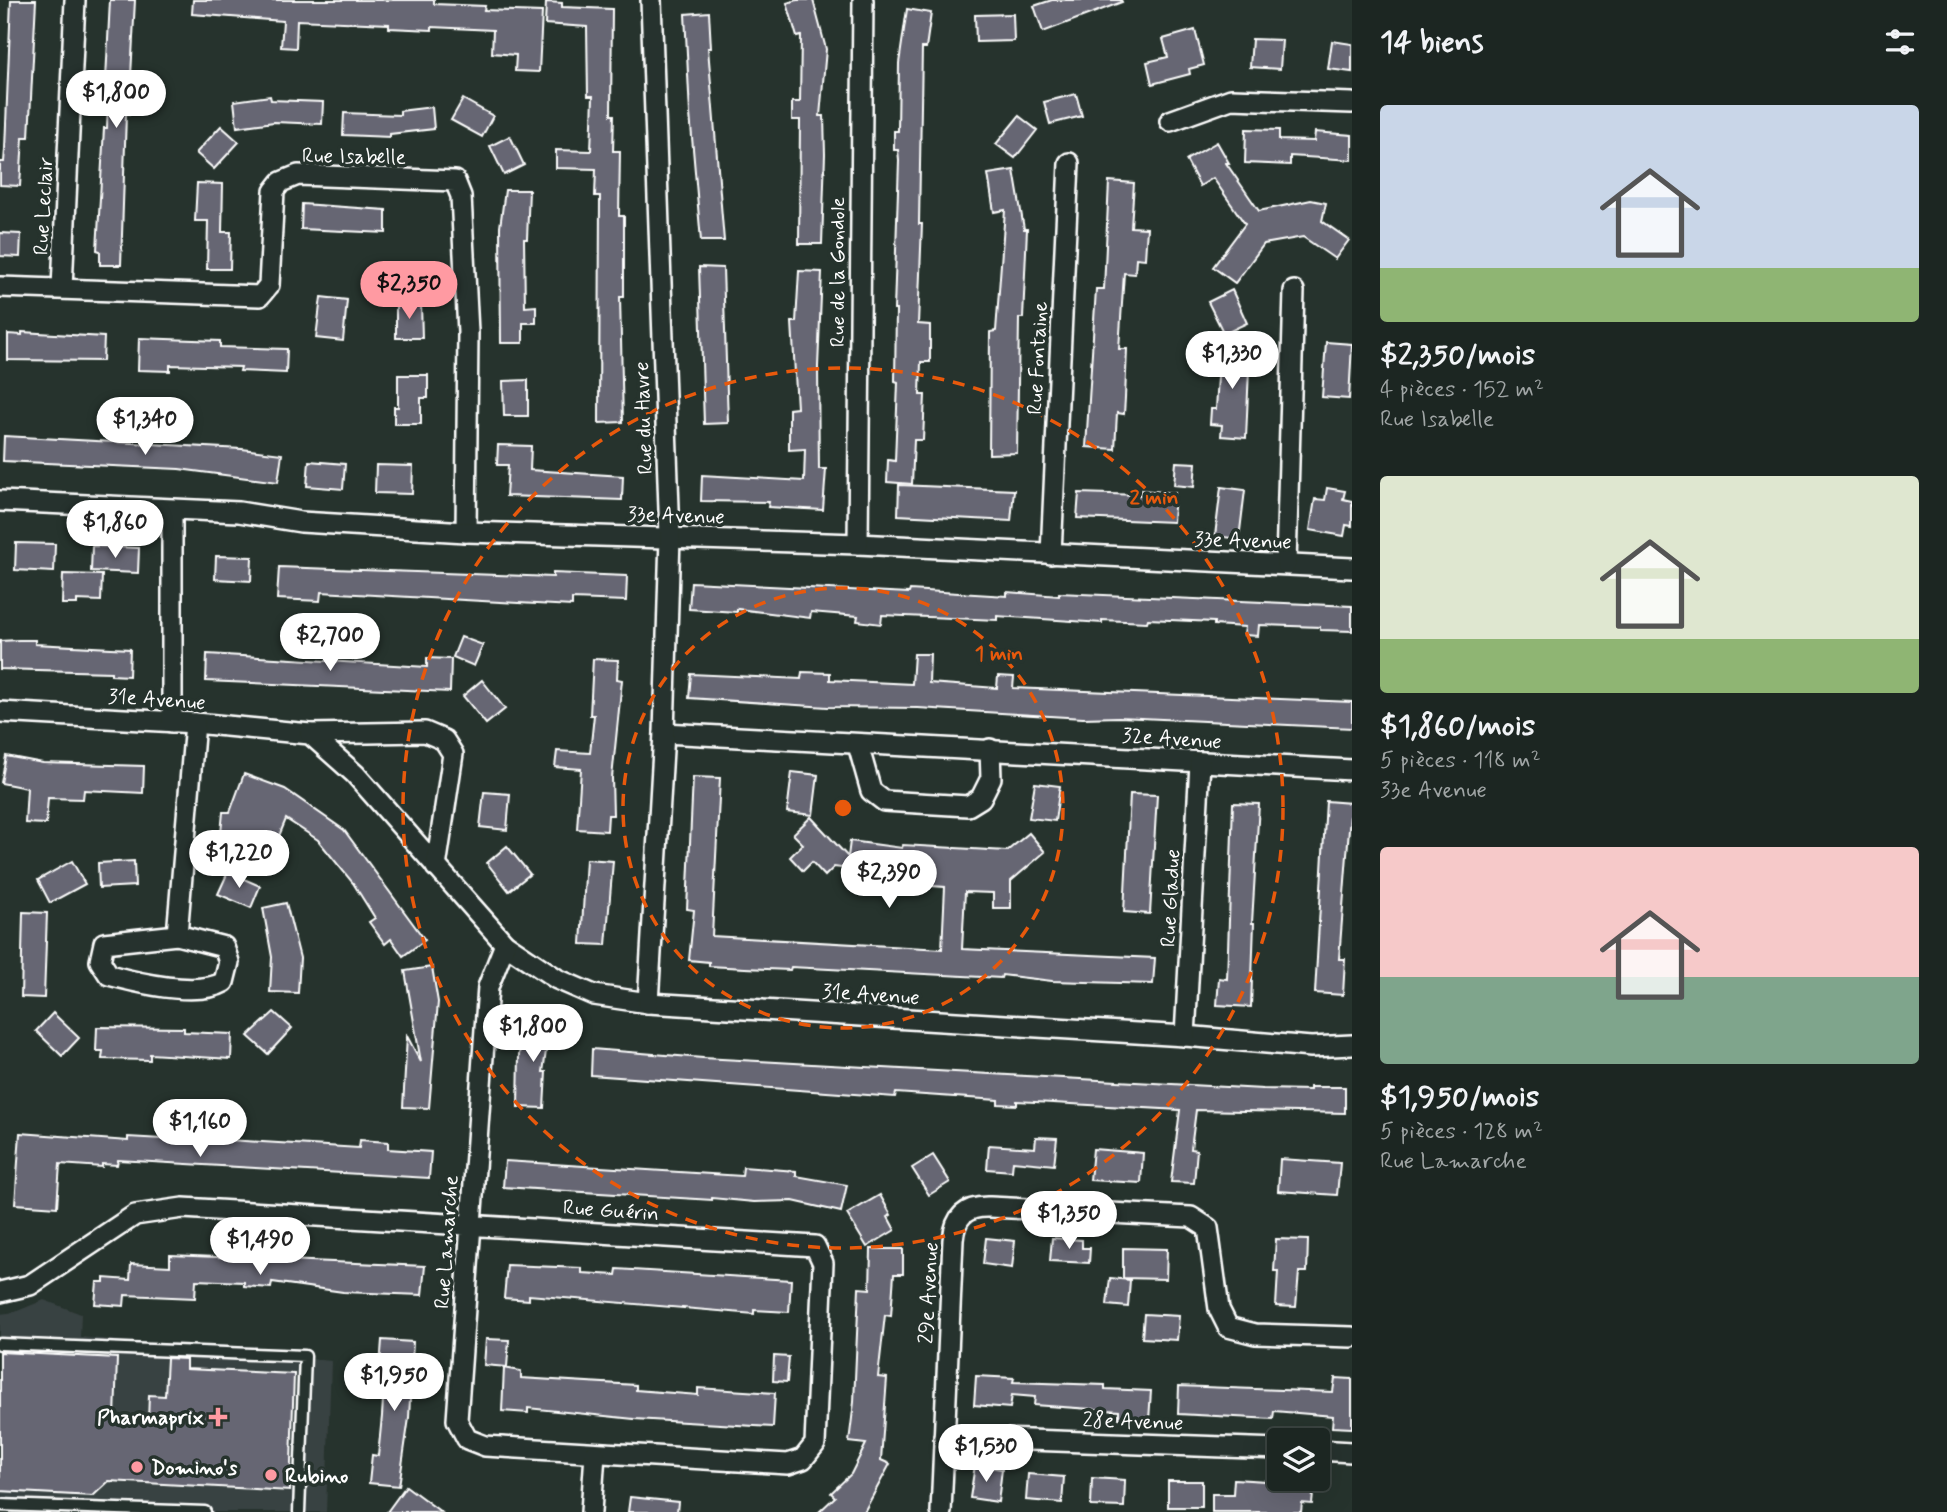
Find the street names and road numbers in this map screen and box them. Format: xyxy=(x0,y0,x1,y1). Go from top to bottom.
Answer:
street label: Rue Isabelle xyxy=(302,142,406,172)
street label: Rue Leclair xyxy=(27,156,61,256)
street label: Rue de la Gondole xyxy=(824,197,852,347)
street label: Rue Fontaine xyxy=(1021,301,1055,415)
street label: Rue du Havre xyxy=(628,361,660,475)
street label: 33e Avenue xyxy=(627,500,725,532)
street label: 33e Avenue xyxy=(1194,525,1292,557)
street label: 31e Avenue xyxy=(107,683,207,717)
street label: 32e Avenue xyxy=(1121,722,1223,756)
street label: Rue Gladue xyxy=(1154,848,1188,948)
street label: 31e Avenue xyxy=(821,978,921,1012)
street label: Rue Lamarche xyxy=(428,1174,466,1310)
street label: Rue Guérin xyxy=(562,1194,660,1228)
street label: 29e Avenue xyxy=(912,1241,946,1345)
street label: 28e Avenue xyxy=(1082,1406,1184,1438)

